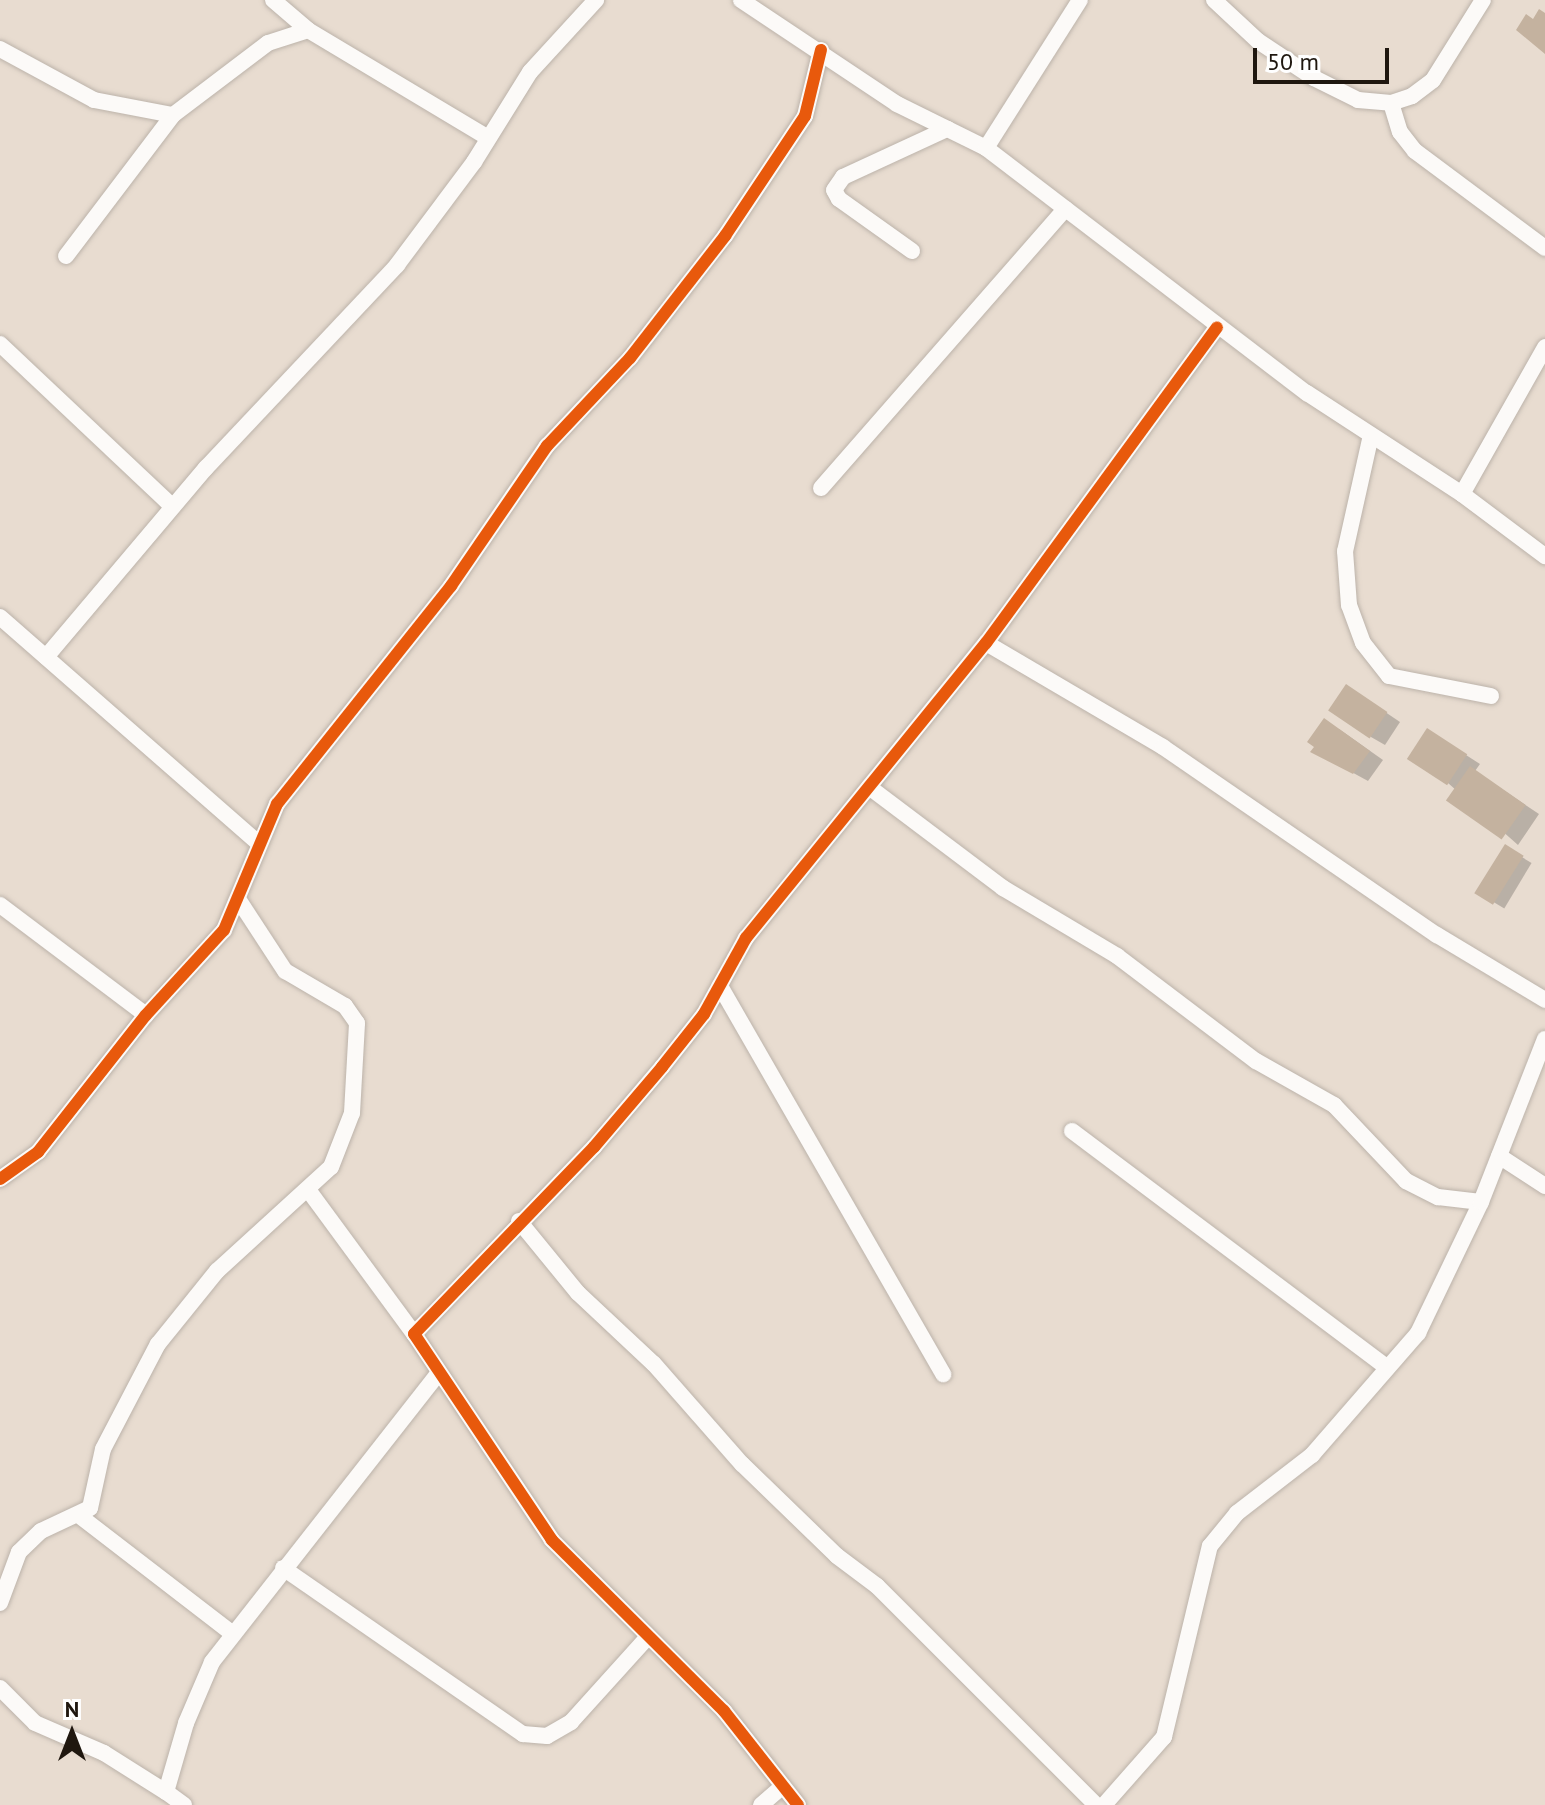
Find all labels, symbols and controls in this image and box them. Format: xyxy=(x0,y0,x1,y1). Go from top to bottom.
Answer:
scale bar xyxy=(1257,32,1393,82)
text: 50 m xyxy=(1267,46,1319,77)
north arrow xyxy=(32,1693,112,1773)
text: N xyxy=(65,1695,79,1723)

